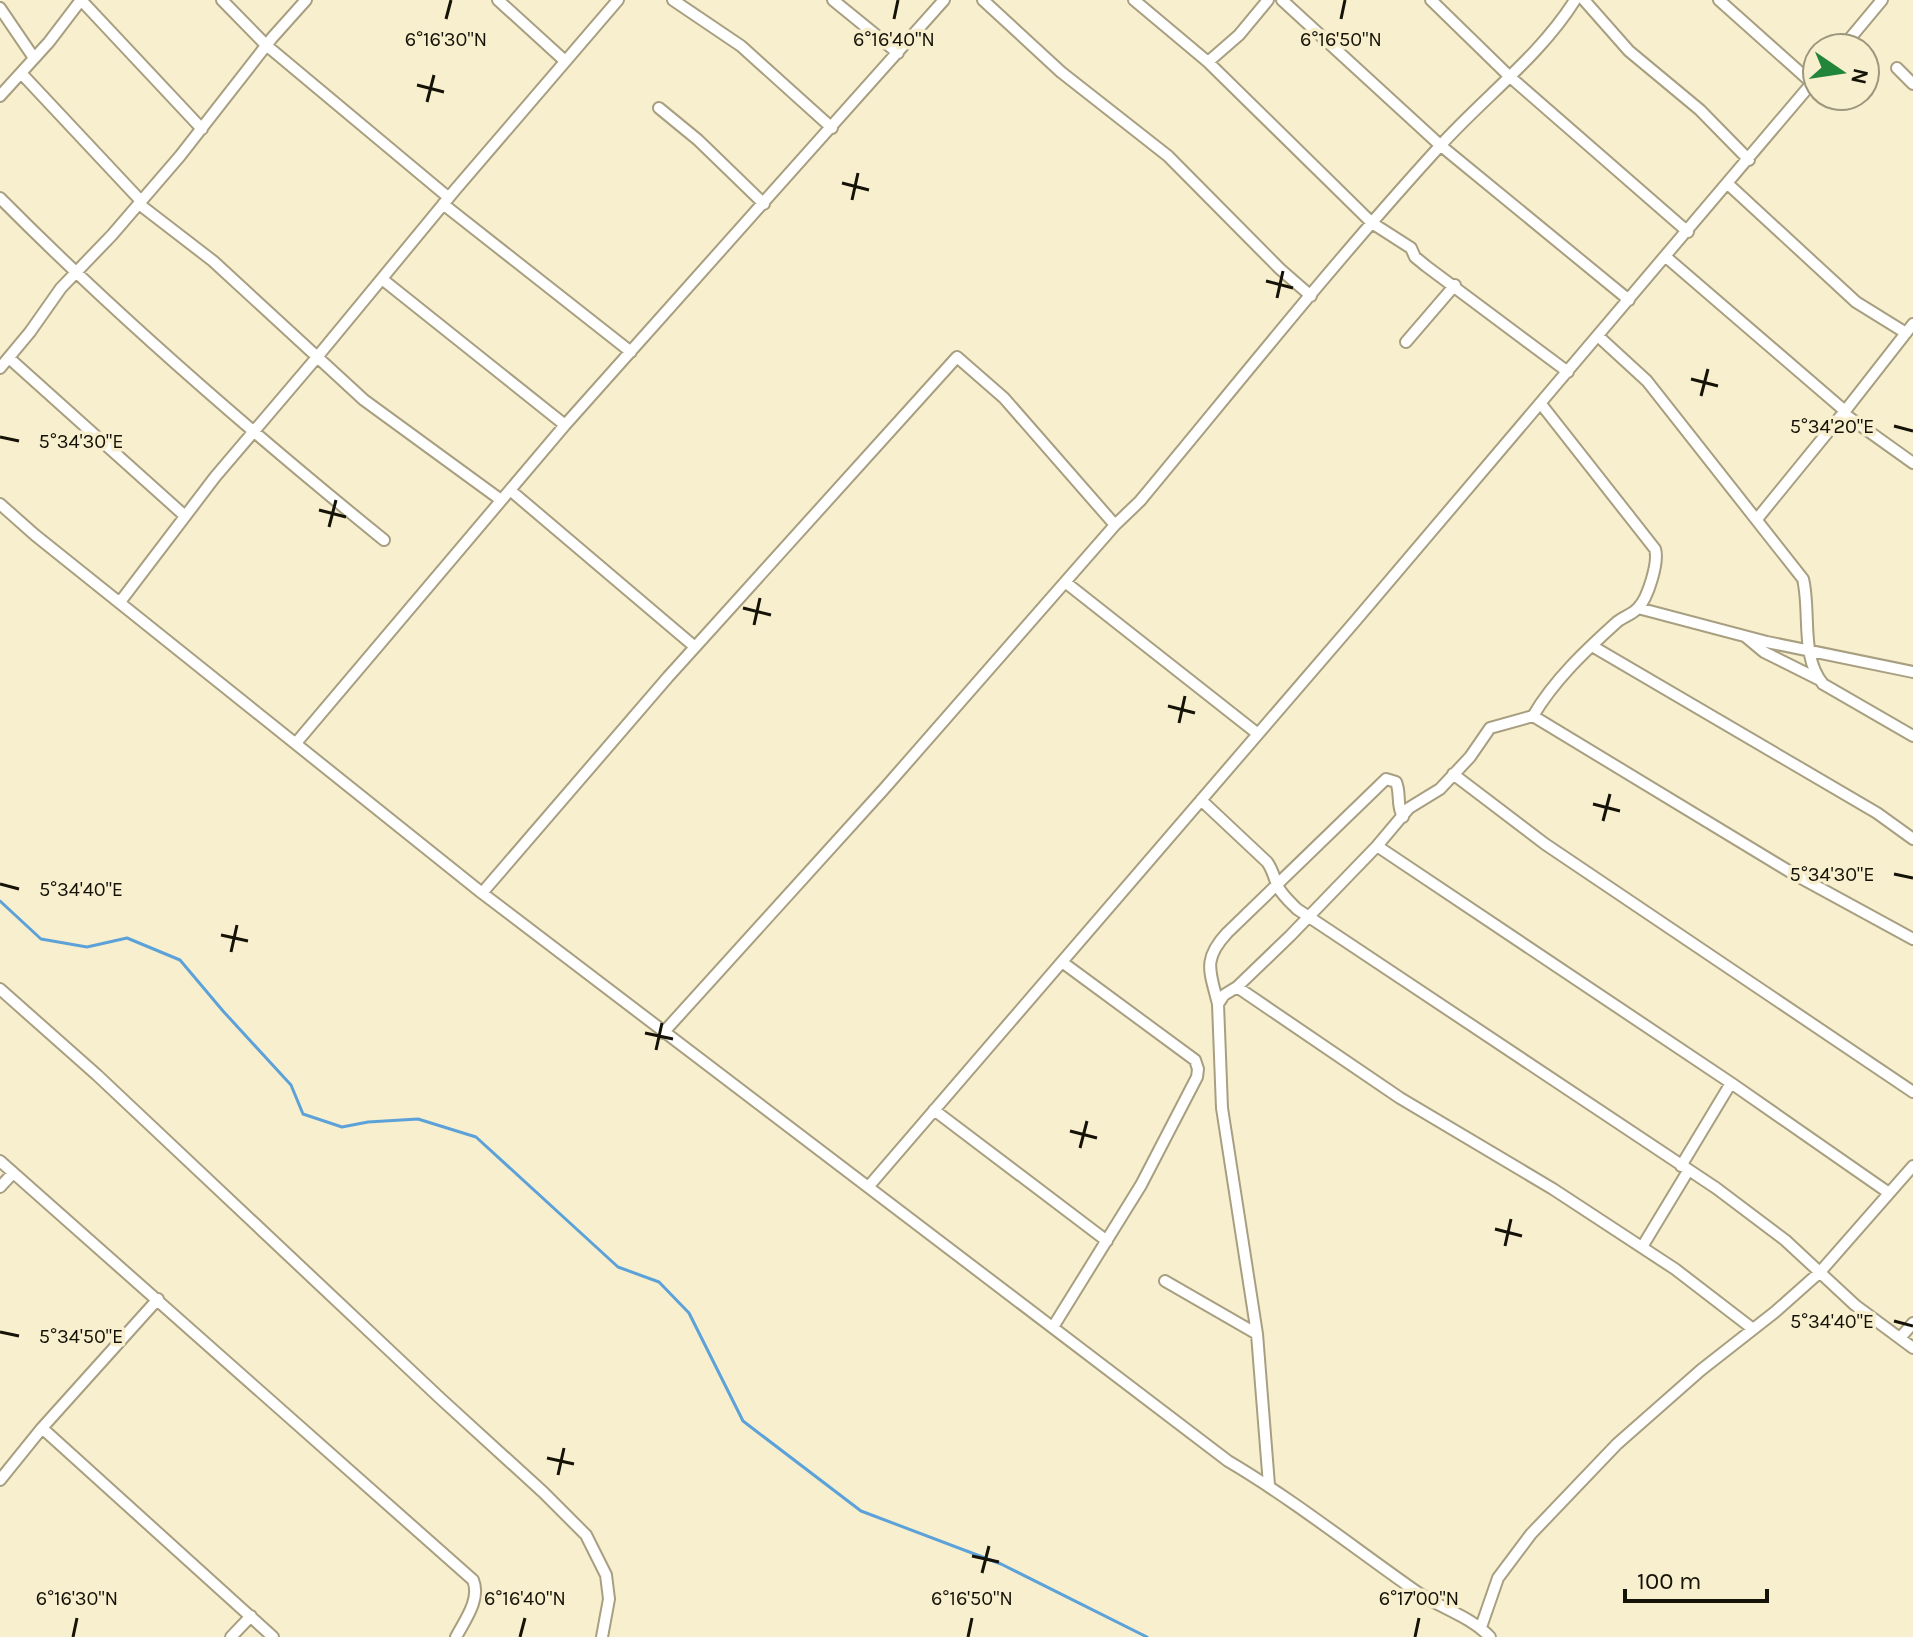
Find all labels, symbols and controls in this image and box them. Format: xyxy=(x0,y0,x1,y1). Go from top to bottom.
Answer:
text: 6°16'30"N xyxy=(405,28,487,51)
text: 6°16'40"N xyxy=(853,28,935,51)
text: 6°16'50"N xyxy=(1300,28,1382,51)
north arrow xyxy=(1801,32,1881,112)
text: N xyxy=(1845,66,1874,87)
text: 5°34'20"E xyxy=(1790,415,1874,438)
text: 5°34'30"E xyxy=(39,430,123,453)
text: 5°34'30"E xyxy=(1790,863,1874,886)
text: 5°34'40"E xyxy=(39,878,123,901)
text: 5°34'40"E xyxy=(1790,1310,1874,1333)
text: 5°34'50"E xyxy=(39,1325,123,1348)
scale bar xyxy=(1625,1553,1767,1603)
text: 100 m xyxy=(1637,1567,1702,1595)
text: 6°16'30"N xyxy=(36,1587,118,1610)
text: 6°16'40"N xyxy=(484,1587,566,1610)
text: 6°16'50"N xyxy=(931,1587,1013,1610)
text: 6°17'00"N xyxy=(1379,1587,1459,1610)

